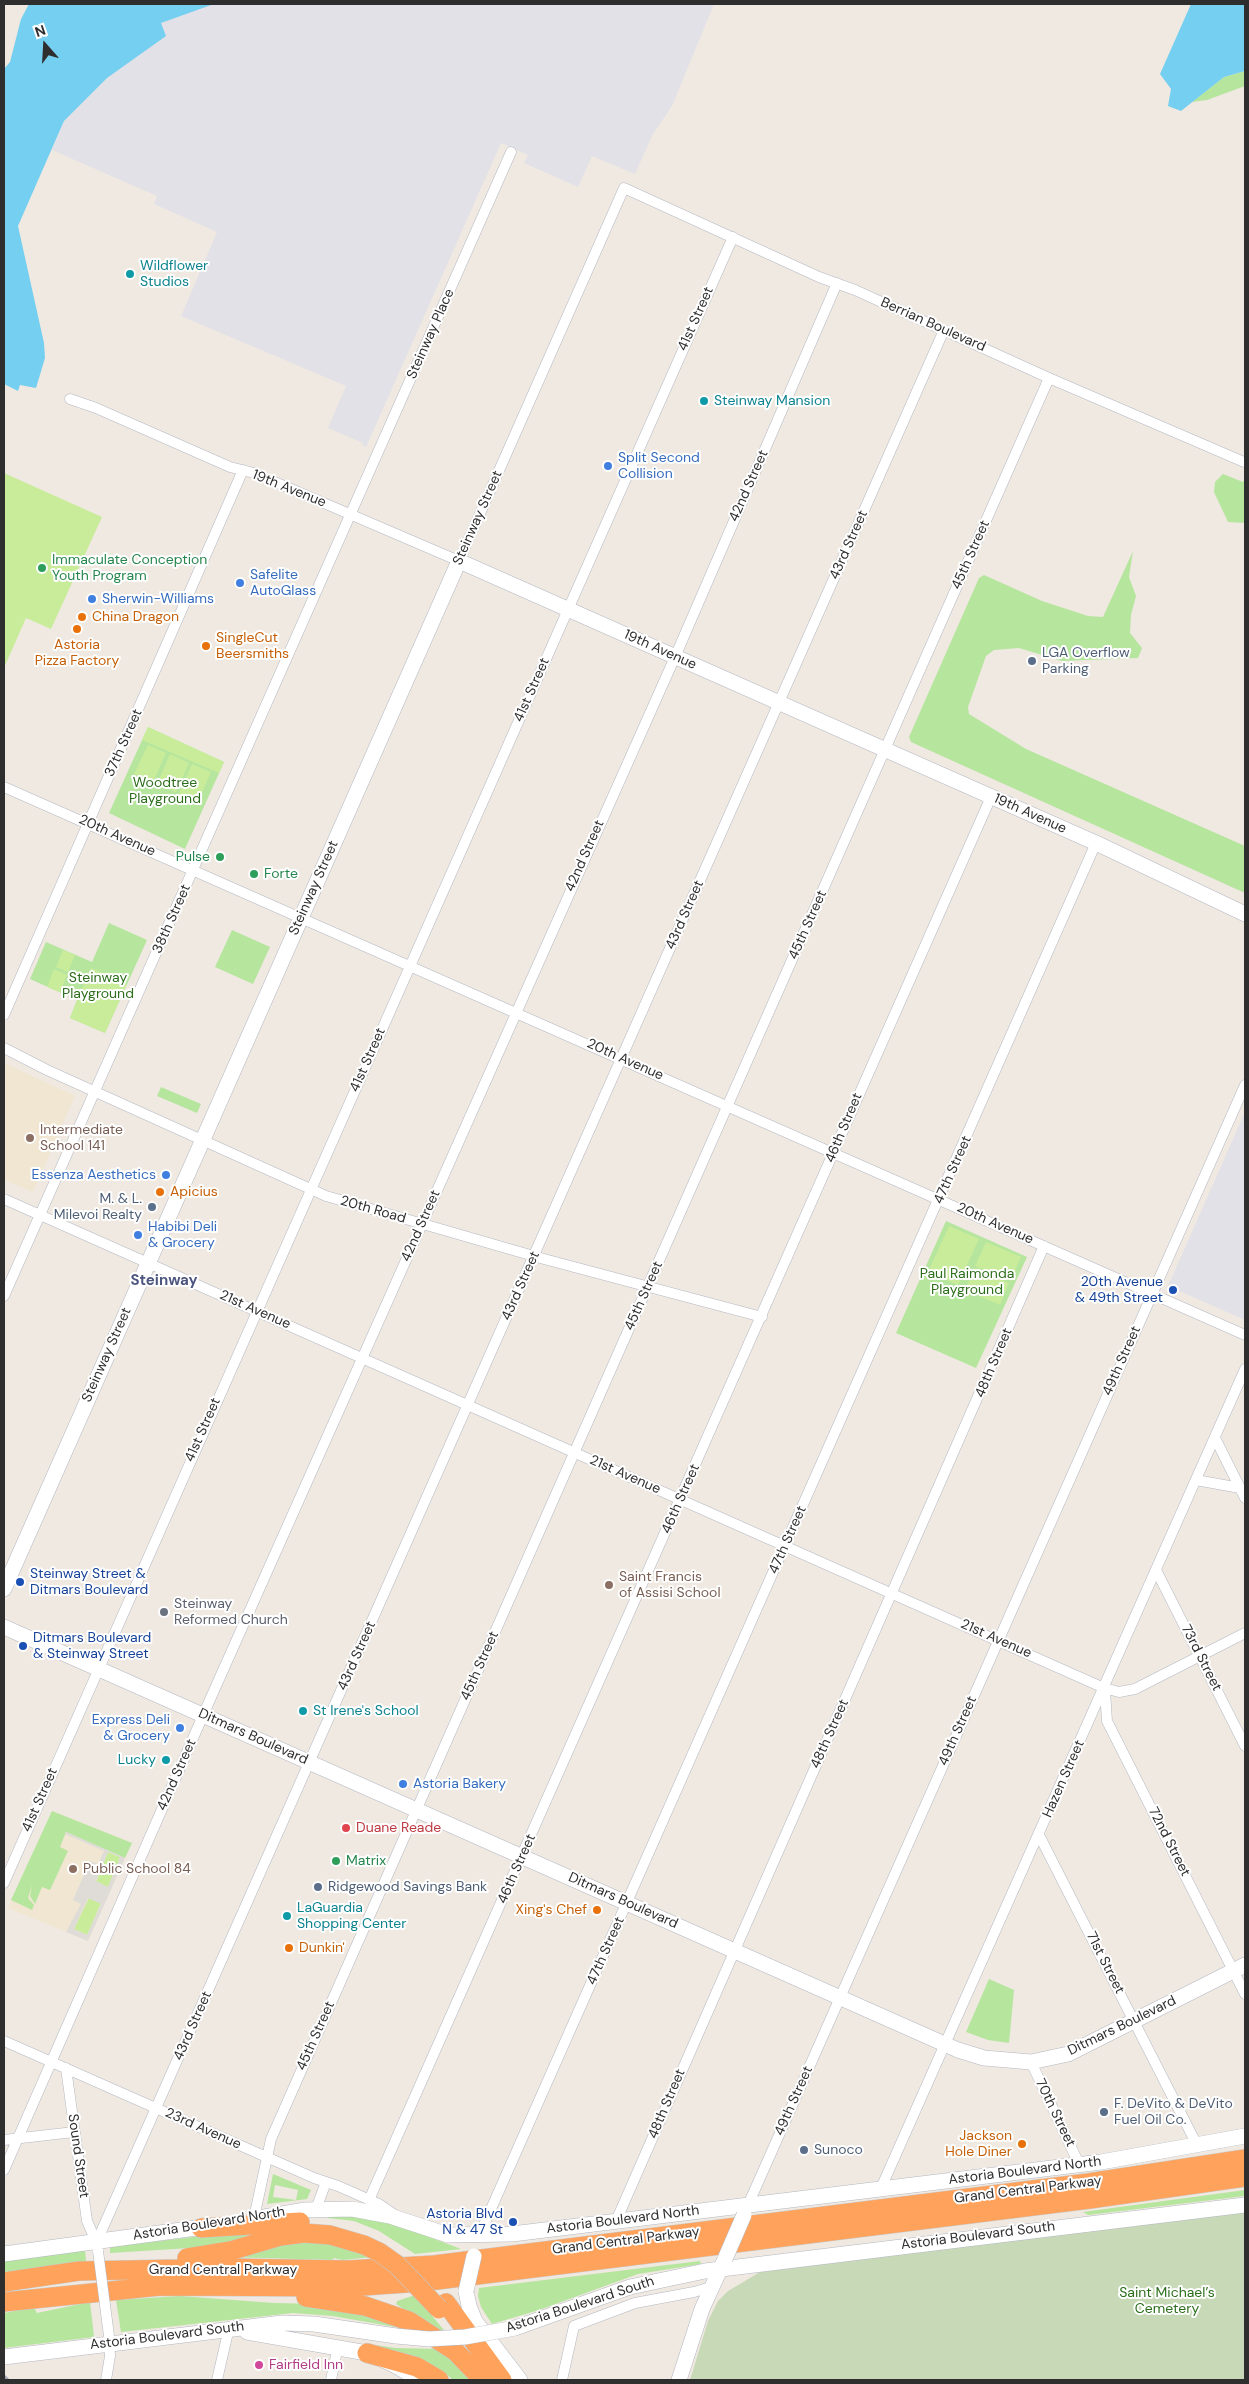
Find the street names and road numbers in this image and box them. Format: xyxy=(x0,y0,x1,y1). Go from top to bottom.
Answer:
street label: 41st Street xyxy=(674,284,718,354)
street label: Steinway Place xyxy=(404,286,458,382)
street label: Berrian Boulevard xyxy=(878,294,988,356)
street label: 42nd Street xyxy=(726,448,772,524)
street label: 19th Avenue xyxy=(250,467,328,511)
street label: Steinway Street xyxy=(450,468,506,568)
street label: 43rd Street xyxy=(826,508,872,582)
street label: 45th Street xyxy=(948,518,994,592)
street label: 19th Avenue xyxy=(621,626,699,674)
street label: 41st Street xyxy=(510,655,554,725)
street label: 37th Street xyxy=(102,706,146,780)
street label: 19th Avenue xyxy=(991,790,1069,838)
street label: 20th Avenue xyxy=(76,812,158,860)
street label: 42nd Street xyxy=(562,818,608,894)
street label: Steinway Street xyxy=(286,838,342,938)
street label: 43rd Street xyxy=(662,878,708,952)
street label: 38th Street xyxy=(149,882,195,956)
street label: 45th Street xyxy=(785,888,831,962)
street label: 41st Street xyxy=(346,1025,390,1095)
street label: 20th Avenue xyxy=(584,1036,666,1084)
street label: 46th Street xyxy=(822,1091,866,1165)
street label: 47th Street xyxy=(930,1133,976,1207)
street label: 42nd Street xyxy=(398,1188,444,1264)
street label: 20th Road xyxy=(338,1193,408,1227)
street label: 20th Avenue xyxy=(954,1200,1036,1248)
street label: 43rd Street xyxy=(498,1249,544,1323)
street label: 45th Street xyxy=(621,1259,667,1333)
street label: 21st Avenue xyxy=(217,1287,293,1333)
street label: Steinway Street xyxy=(79,1305,135,1405)
street label: 49th Street xyxy=(1099,1324,1145,1398)
street label: 48th Street xyxy=(972,1326,1016,1400)
street label: 41st Street xyxy=(181,1395,225,1465)
street label: 21st Avenue xyxy=(587,1452,663,1498)
street label: 46th Street xyxy=(658,1462,704,1536)
street label: 47th Street xyxy=(765,1503,811,1577)
street label: 21st Avenue xyxy=(958,1616,1034,1662)
street label: 43rd Street xyxy=(334,1619,380,1693)
street label: 73rd Street xyxy=(1177,1622,1225,1694)
street label: 45th Street xyxy=(457,1629,503,1703)
street label: 49th Street xyxy=(935,1694,981,1768)
street label: 48th Street xyxy=(807,1697,853,1771)
street label: Ditmars Boulevard xyxy=(196,1705,310,1769)
street label: 42nd Street xyxy=(154,1737,200,1813)
street label: Hazen Street xyxy=(1039,1738,1089,1820)
street label: 41st Street xyxy=(18,1765,62,1835)
street label: 72nd Street xyxy=(1144,1805,1194,1879)
street label: 46th Street xyxy=(494,1832,540,1906)
street label: Ditmars Boulevard xyxy=(566,1869,680,1933)
street label: 47th Street xyxy=(583,1914,629,1988)
street label: 71st Street xyxy=(1082,1929,1128,1997)
street label: 43rd Street xyxy=(170,1989,216,2063)
street label: Ditmars Boulevard xyxy=(1065,1992,1179,2060)
street label: 45th Street xyxy=(293,1999,339,2073)
street label: 49th Street xyxy=(771,2064,817,2138)
street label: 48th Street xyxy=(645,2067,689,2141)
street label: 70th Street xyxy=(1031,2076,1079,2150)
street label: 23rd Avenue xyxy=(162,2105,244,2153)
street label: Sound Street xyxy=(64,2113,92,2199)
street label: Astoria Boulevard North xyxy=(948,2153,1102,2189)
street label: Grand Central Parkway xyxy=(953,2173,1103,2207)
street label: Astoria Boulevard North xyxy=(546,2202,700,2238)
street label: Astoria Boulevard North xyxy=(132,2204,286,2244)
street label: Astoria Boulevard South xyxy=(900,2218,1056,2254)
street label: Grand Central Parkway xyxy=(551,2224,701,2258)
street label: Grand Central Parkway xyxy=(149,2262,297,2278)
street label: Astoria Boulevard South xyxy=(504,2273,656,2337)
street label: Astoria Boulevard South xyxy=(89,2318,245,2354)

